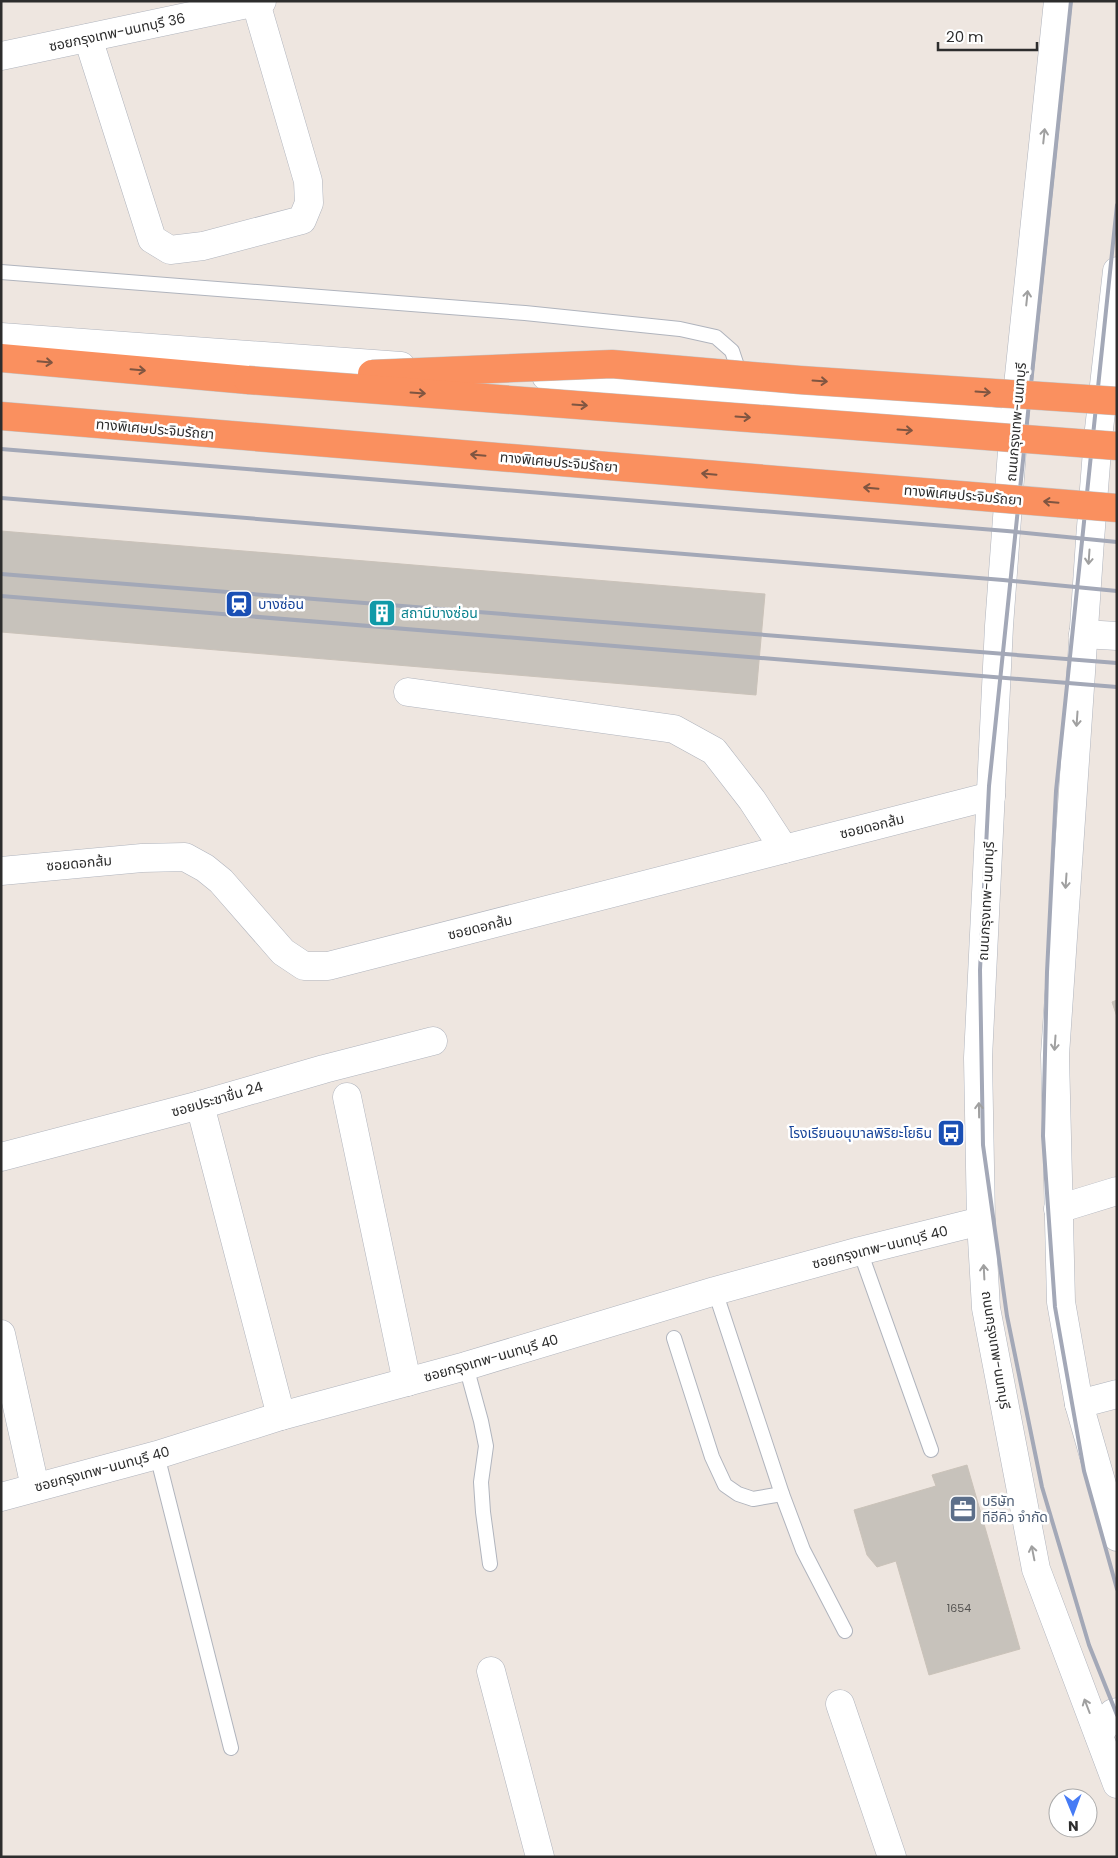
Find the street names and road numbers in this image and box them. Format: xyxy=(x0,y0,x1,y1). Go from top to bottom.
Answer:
street label: ซอยกรุงเทพ-นนทบุรี 36 xyxy=(47,8,187,56)
street label: ถนนกรุงเทพ-นนทบุรี xyxy=(1001,361,1031,482)
street label: ทางพิเศษประจิมรัถยา xyxy=(95,414,215,444)
street label: ทางพิเศษประจิมรัถยา xyxy=(499,447,619,477)
street label: ทางพิเศษประจิมรัถยา xyxy=(903,480,1023,510)
street label: ซอยดอกส้ม xyxy=(838,808,906,844)
street label: ถนนกรุงเทพ-นนทบุรี xyxy=(973,841,999,961)
street label: ซอยดอกส้ม xyxy=(45,850,113,876)
street label: ซอยดอกส้ม xyxy=(446,909,514,945)
street label: ซอยประชาชื่น 24 xyxy=(169,1076,265,1122)
street label: ซอยกรุงเทพ-นนทบุรี 40 xyxy=(810,1220,950,1274)
street label: ถนนกรุงเทพ-นนทบุรี xyxy=(977,1289,1015,1411)
street label: ซอยกรุงเทพ-นนทบุรี 40 xyxy=(421,1329,561,1387)
street label: ซอยกรุงเทพ-นนทบุรี 40 xyxy=(32,1441,172,1497)

